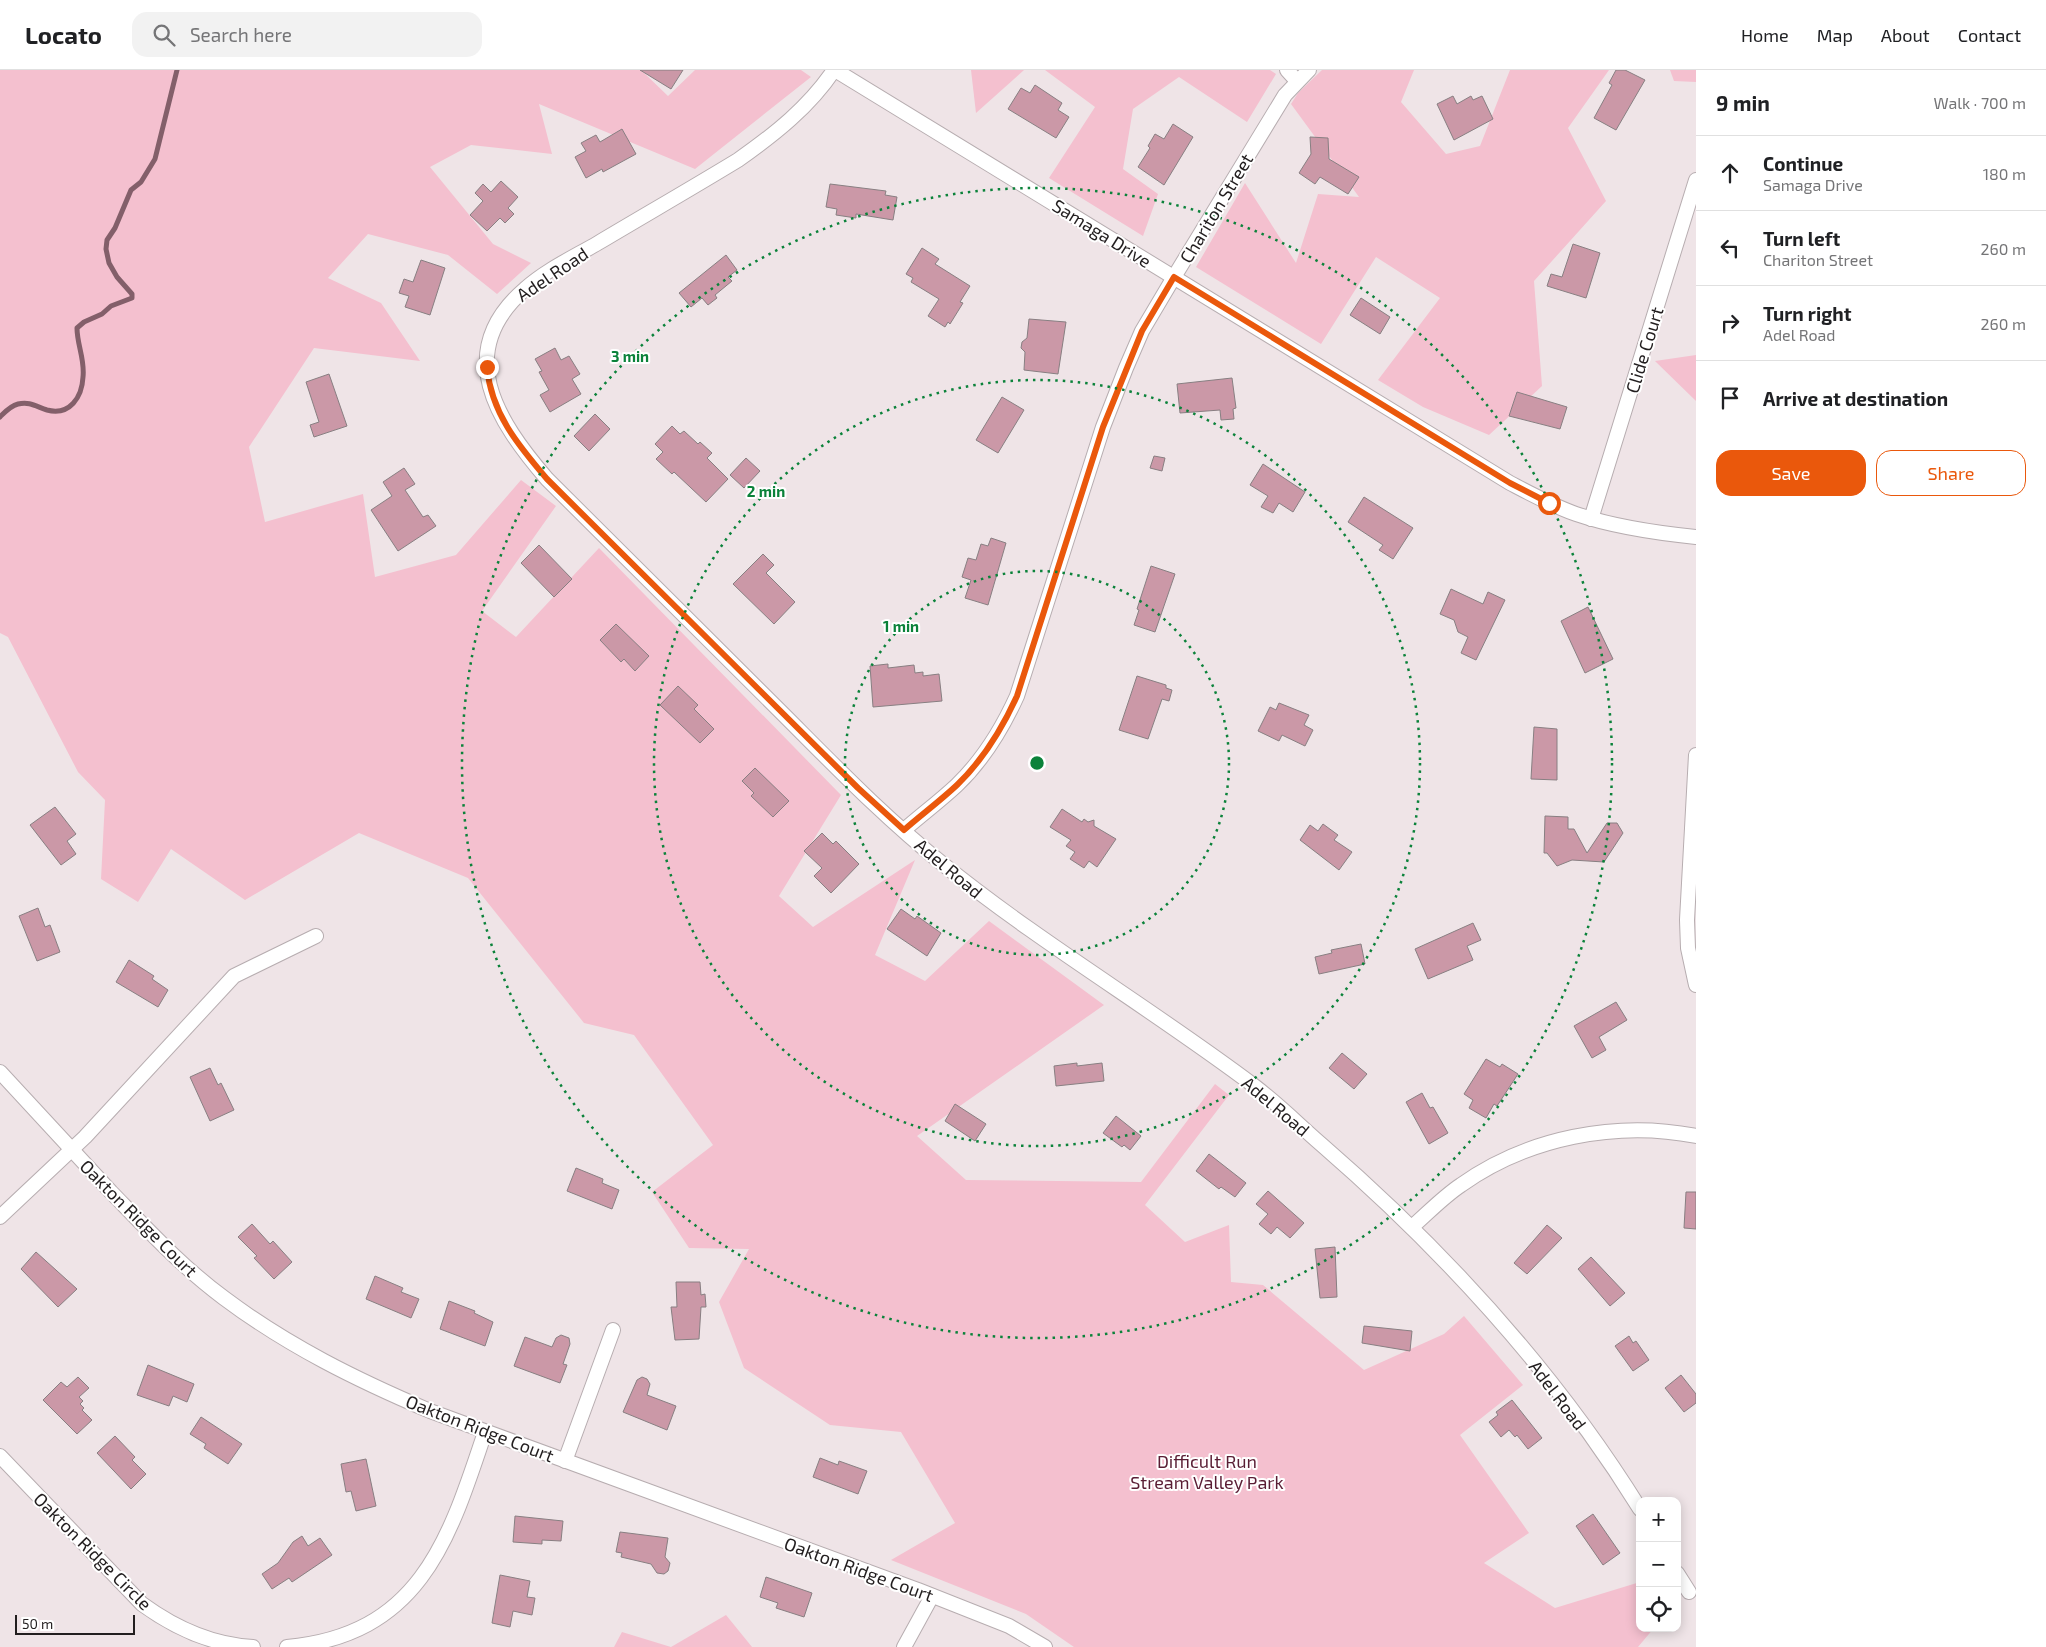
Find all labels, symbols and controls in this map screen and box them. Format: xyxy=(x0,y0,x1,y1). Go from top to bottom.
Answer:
search box xyxy=(132,12,482,57)
text: Locato xyxy=(25,20,102,49)
icon: search xyxy=(150,21,178,49)
text: Search here xyxy=(190,23,292,46)
text: Home xyxy=(1741,24,1789,46)
text: Map xyxy=(1817,24,1853,46)
text: About xyxy=(1881,24,1930,46)
text: Contact xyxy=(1958,24,2021,46)
text: 9 min xyxy=(1716,90,1770,115)
text: Walk · 700 m xyxy=(1934,93,2026,112)
street label: Chariton Street xyxy=(1175,149,1257,267)
text: Continue xyxy=(1763,152,1843,175)
icon: ahead xyxy=(1716,159,1744,187)
text: 180 m xyxy=(1983,164,2026,183)
text: Samaga Drive xyxy=(1763,175,1863,194)
street label: Samaga Drive xyxy=(1049,194,1155,272)
text: Turn left xyxy=(1763,227,1840,250)
icon: left xyxy=(1716,234,1744,262)
text: 260 m xyxy=(1981,239,2026,258)
street label: Adel Road xyxy=(512,242,592,306)
text: Chariton Street xyxy=(1763,250,1873,269)
text: Turn right xyxy=(1763,302,1851,325)
street label: Clide Court xyxy=(1620,304,1668,396)
icon: right xyxy=(1716,309,1744,337)
text: 260 m xyxy=(1981,314,2026,333)
text: Adel Road xyxy=(1763,325,1835,344)
text: 3 min xyxy=(611,347,649,365)
route end xyxy=(476,356,499,379)
icon: arrive xyxy=(1716,384,1744,412)
text: Arrive at destination xyxy=(1763,387,1948,410)
button: Save xyxy=(1716,450,1866,496)
button: Share xyxy=(1876,450,2026,496)
text: 2 min xyxy=(747,482,785,500)
route start xyxy=(1538,492,1561,515)
text: 1 min xyxy=(883,617,919,635)
centre of rings xyxy=(1028,754,1046,772)
street label: Adel Road xyxy=(911,833,987,903)
street label: Adel Road xyxy=(1238,1071,1314,1141)
street label: Oakton Ridge Court xyxy=(76,1155,202,1281)
street label: Adel Road xyxy=(1525,1356,1591,1434)
street label: Oakton Ridge Court xyxy=(403,1390,557,1466)
park label: Difficult Run Stream Valley Park xyxy=(1130,1450,1284,1493)
street label: Oakton Ridge Circle xyxy=(29,1487,157,1615)
map controls xyxy=(1636,1497,1681,1632)
button: + xyxy=(1636,1497,1681,1542)
street label: Oakton Ridge Court xyxy=(781,1532,937,1606)
button: − xyxy=(1636,1542,1681,1587)
button: locate xyxy=(1636,1587,1681,1632)
scale bar xyxy=(15,1612,135,1635)
text: 50 m xyxy=(22,1615,53,1632)

